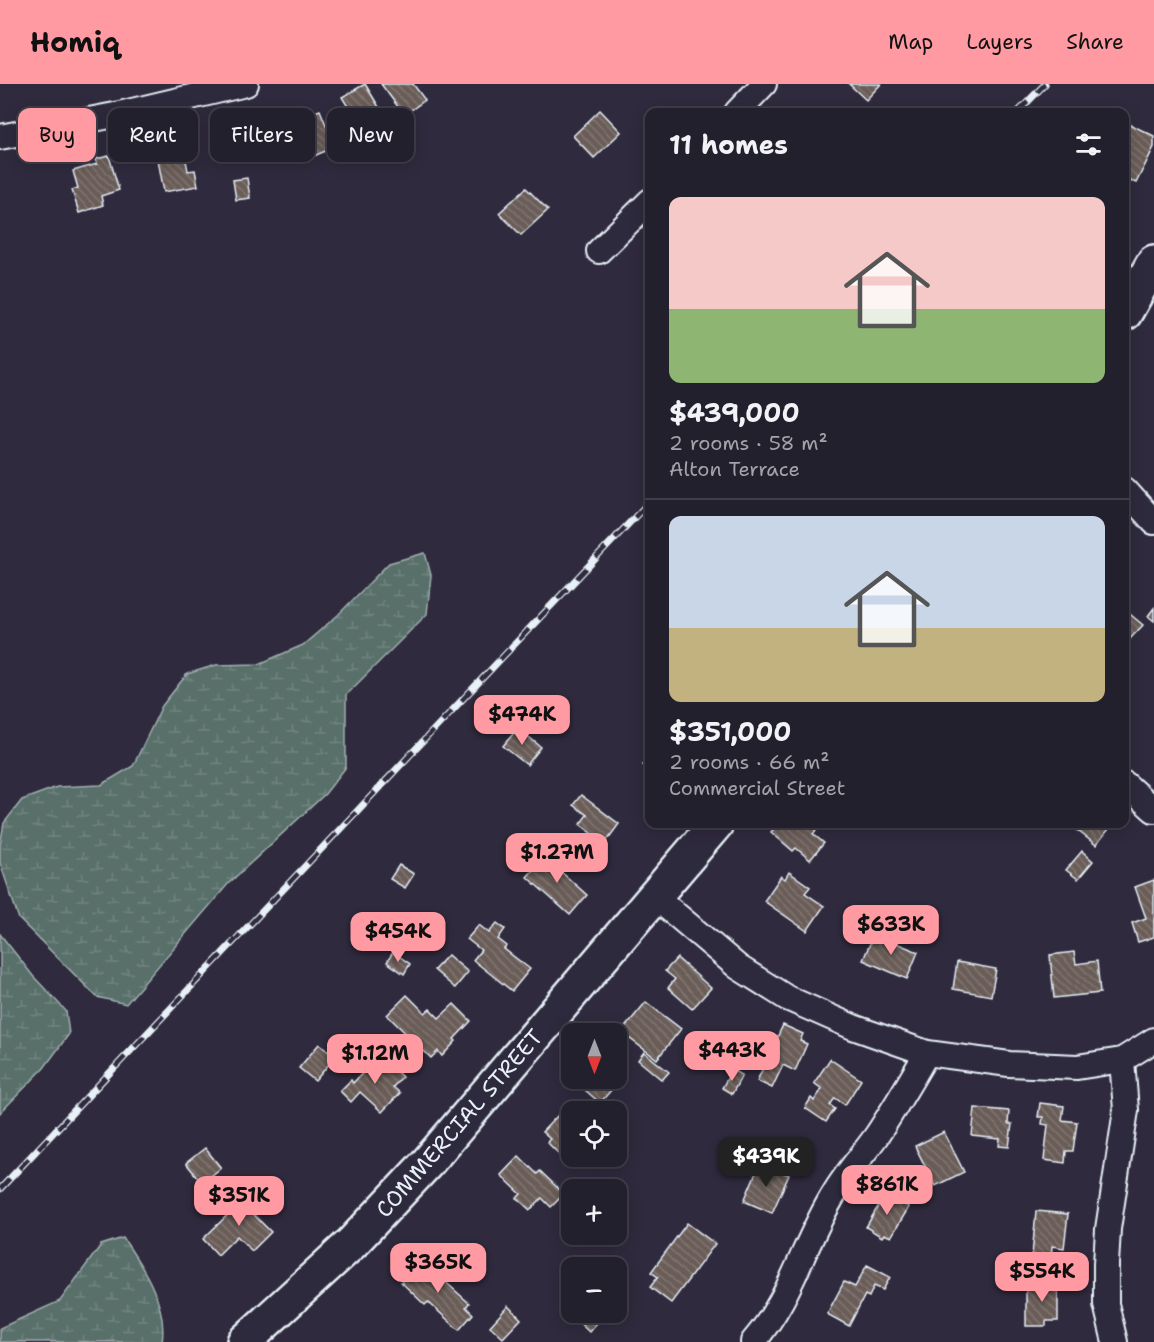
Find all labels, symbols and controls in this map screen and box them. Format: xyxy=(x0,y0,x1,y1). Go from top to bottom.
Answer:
text: Homiq xyxy=(30,23,120,61)
text: Map xyxy=(888,28,933,56)
text: Layers xyxy=(966,28,1033,56)
text: Share xyxy=(1066,28,1124,56)
chip: Buy xyxy=(18,108,96,162)
chip: Rent xyxy=(108,108,198,162)
chip: Filters xyxy=(210,108,315,162)
chip: New xyxy=(327,108,414,162)
text: 11 homes xyxy=(669,127,788,162)
icon: filters xyxy=(1072,128,1105,161)
icon: home xyxy=(833,236,941,344)
text: $439,000 xyxy=(669,395,800,430)
text: 2 rooms · 58 m² xyxy=(669,430,828,456)
text: Alton Terrace xyxy=(669,456,800,482)
icon: home xyxy=(833,555,941,663)
pin: $474K xyxy=(480,695,564,746)
text: $474K xyxy=(488,701,556,727)
text: $351,000 xyxy=(669,714,792,749)
text: 2 rooms · 66 m² xyxy=(669,749,830,775)
text: Commercial Street xyxy=(669,775,845,801)
pin: $1.27M xyxy=(508,833,606,884)
text: $1.27M xyxy=(520,839,594,865)
pin: $633K xyxy=(849,905,933,956)
text: $633K xyxy=(857,911,925,937)
pin: $454K xyxy=(356,912,440,963)
text: $454K xyxy=(365,918,432,944)
street label: COMMERCIAL STREET xyxy=(369,1023,550,1224)
north arrow xyxy=(561,1023,627,1089)
map controls xyxy=(561,1023,627,1323)
pin: $443K xyxy=(690,1031,774,1082)
pin: $1.12M xyxy=(326,1034,424,1085)
text: $443K xyxy=(698,1037,766,1063)
text: $1.12M xyxy=(341,1040,409,1066)
button: locate xyxy=(561,1101,627,1167)
pin: $439K xyxy=(724,1137,808,1188)
text: $439K xyxy=(732,1143,800,1169)
pin: $861K xyxy=(845,1165,929,1216)
text: $861K xyxy=(856,1171,918,1197)
pin: $351K xyxy=(197,1176,281,1227)
button: + xyxy=(561,1179,627,1245)
text: $351K xyxy=(208,1182,270,1208)
pin: $365K xyxy=(396,1243,480,1294)
text: $365K xyxy=(404,1249,472,1275)
pin: $554K xyxy=(1000,1252,1084,1303)
button: − xyxy=(561,1257,627,1323)
text: $554K xyxy=(1009,1258,1075,1284)

